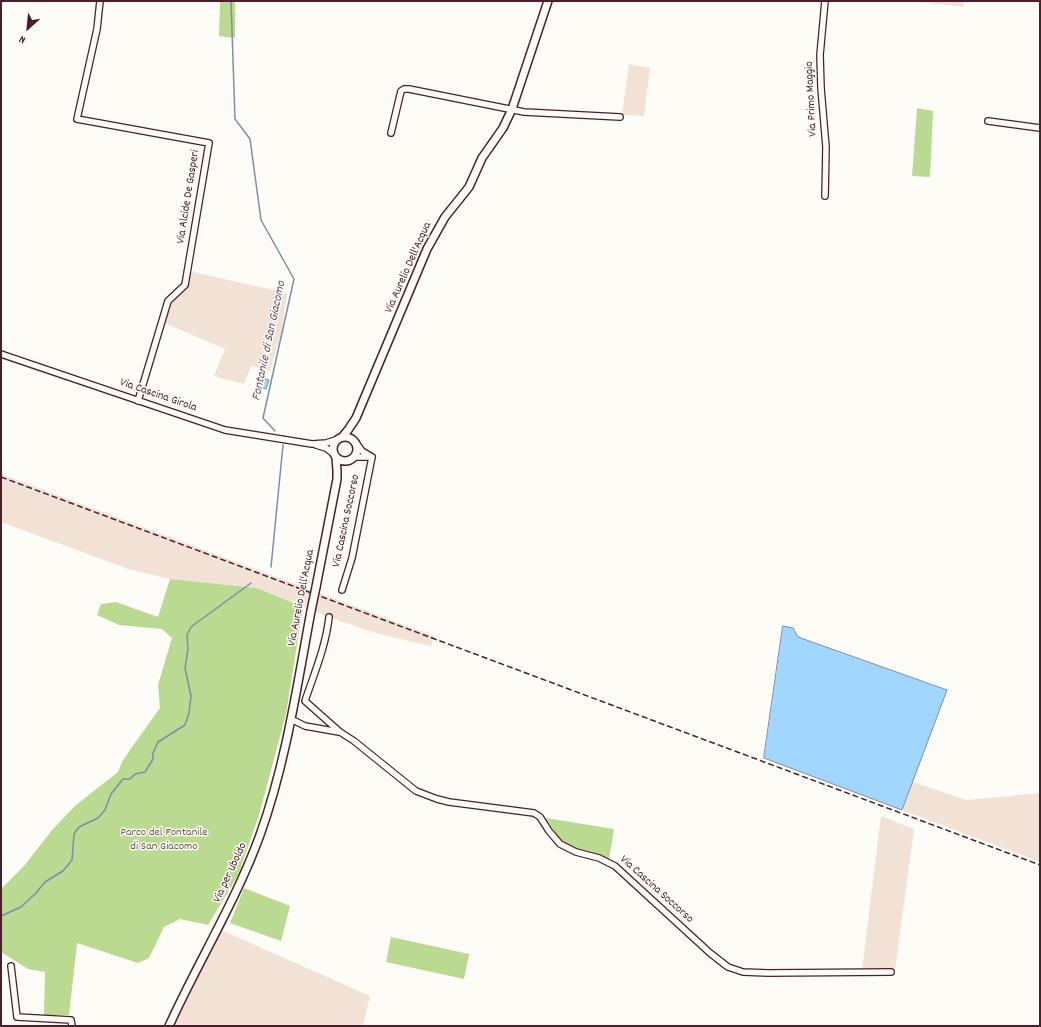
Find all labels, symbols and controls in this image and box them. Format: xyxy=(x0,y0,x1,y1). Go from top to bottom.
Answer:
north arrow xyxy=(8,8,48,48)
text: N xyxy=(16,30,29,47)
street label: Via Primo Maggio xyxy=(803,61,821,137)
street label: Via Alcide De Gasperi xyxy=(174,149,204,245)
street label: Via Aurelio Dell'Acqua xyxy=(382,220,436,316)
water label: Fontanile di San Giacomo xyxy=(250,280,290,402)
street label: Via Cascina Girola xyxy=(118,376,198,416)
street label: Via Cascina Soccorso xyxy=(330,473,364,569)
street label: Via Aurelio Dell'Acqua xyxy=(286,549,318,647)
park label: Parco del Fontanile di San Giacomo xyxy=(120,826,208,854)
street label: Via per Uboldo xyxy=(211,841,251,905)
street label: Via Cascina Soccorso xyxy=(616,853,696,927)

